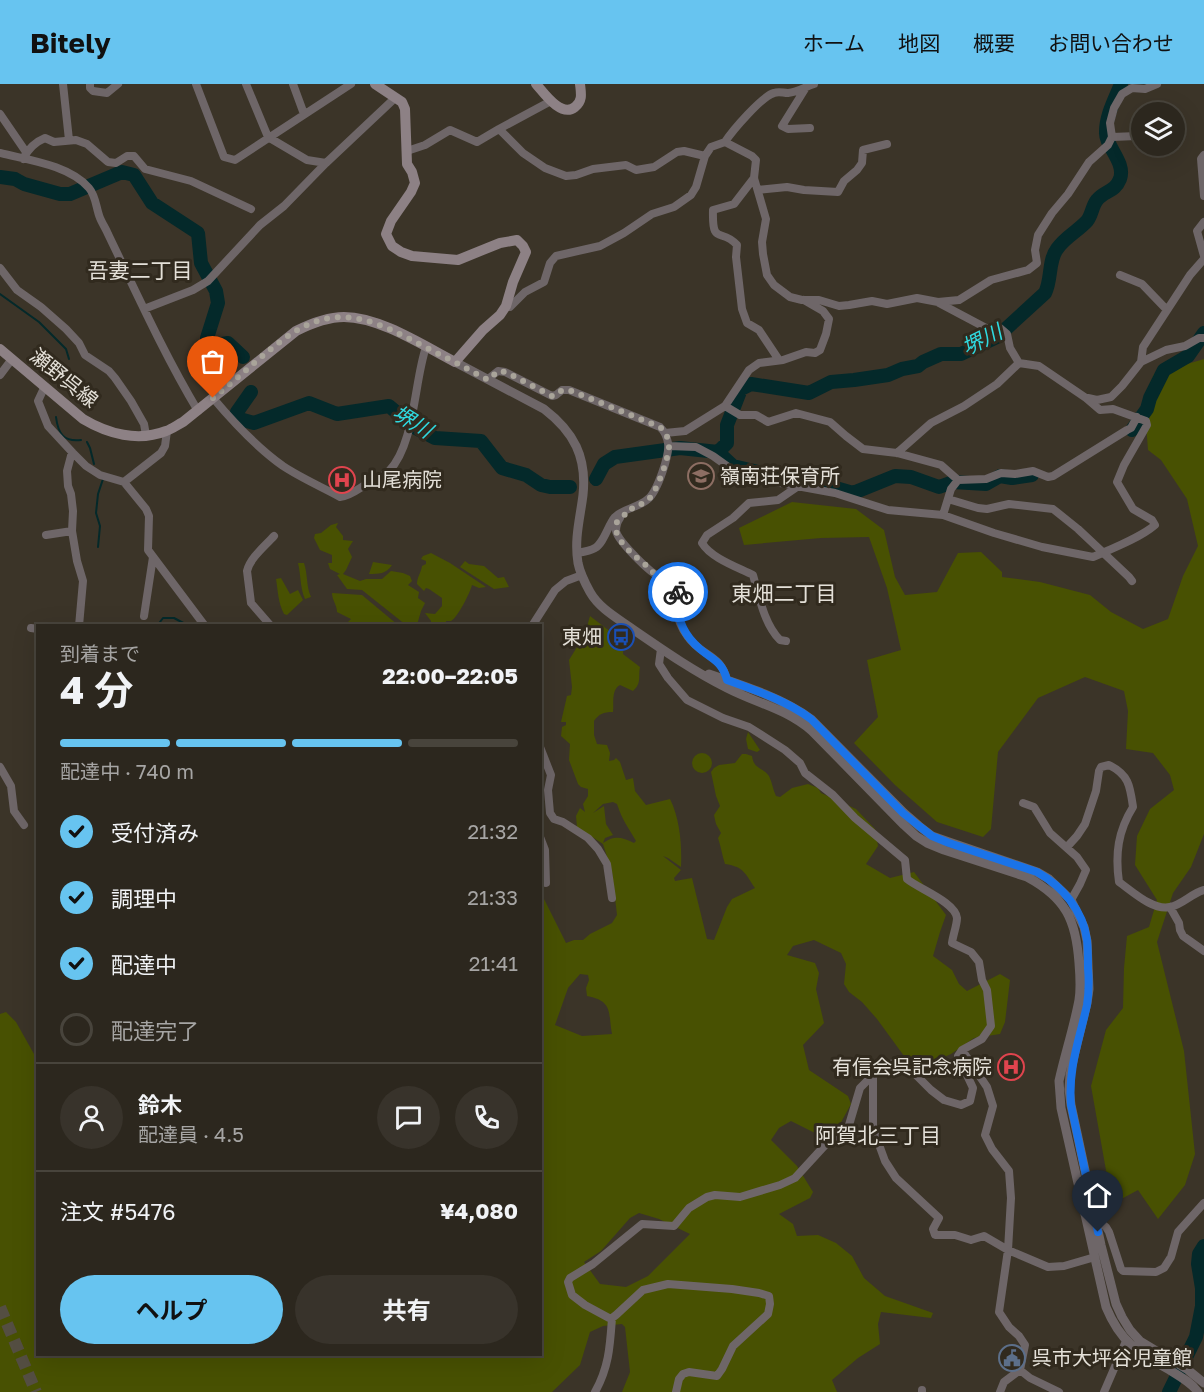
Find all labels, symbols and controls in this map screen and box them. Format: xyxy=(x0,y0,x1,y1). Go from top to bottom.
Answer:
text: Bitely xyxy=(30,26,111,59)
text: ホーム xyxy=(803,30,865,56)
text: 地図 xyxy=(898,30,940,56)
text: 概要 xyxy=(973,30,1015,56)
text: お問い合わせ xyxy=(1048,30,1174,56)
map controls xyxy=(1131,102,1185,156)
button: layers xyxy=(1131,102,1185,156)
district label: 吾妻二丁目 xyxy=(88,257,193,283)
water label: 堺川 xyxy=(957,317,1008,360)
pin xyxy=(187,336,238,398)
street label: 瀬野呉線 xyxy=(26,343,103,412)
icon: bag xyxy=(196,345,229,378)
water label: 堺川 xyxy=(388,399,439,444)
school or university icon: 嶺南荘保育所 xyxy=(686,461,716,491)
place label: 嶺南荘保育所 xyxy=(720,463,840,487)
hospital icon: 山尾病院 xyxy=(327,465,357,495)
place label: 山尾病院 xyxy=(362,467,442,491)
courier xyxy=(648,562,708,622)
icon: bike xyxy=(662,576,695,609)
district label: 東畑二丁目 xyxy=(732,580,837,606)
bus stop icon: 東畑 xyxy=(606,622,636,652)
place label: 東畑 xyxy=(562,624,602,648)
text: 到着まで xyxy=(60,641,140,665)
text: 22:00–22:05 xyxy=(382,662,518,689)
text: 4 分 xyxy=(60,666,133,713)
text: 配達中 · 740 m xyxy=(60,759,194,783)
icon: check xyxy=(60,815,93,848)
text: 受付済み xyxy=(111,819,199,846)
text: 21:32 xyxy=(467,819,518,843)
icon: check xyxy=(60,881,93,914)
text: 調理中 xyxy=(111,885,177,912)
text: 21:33 xyxy=(467,885,518,909)
icon: check xyxy=(60,947,93,980)
text: 配達中 xyxy=(111,951,177,978)
text: 21:41 xyxy=(469,951,518,975)
text: 配達完了 xyxy=(111,1017,199,1044)
hospital icon: 有信会呉記念病院 xyxy=(996,1052,1026,1082)
place label: 有信会呉記念病院 xyxy=(832,1054,992,1078)
button: person xyxy=(60,1086,123,1149)
button: chat xyxy=(377,1086,440,1149)
button: phone xyxy=(455,1086,518,1149)
text: 鈴木 xyxy=(138,1091,182,1118)
text: 配達員 · 4.5 xyxy=(138,1122,244,1146)
district label: 阿賀北三丁目 xyxy=(815,1122,941,1148)
pin xyxy=(1072,1170,1123,1232)
icon: home xyxy=(1081,1179,1114,1212)
text: ¥4,080 xyxy=(440,1197,518,1224)
text: 注文 #5476 xyxy=(60,1198,176,1225)
button: ヘルプ xyxy=(60,1275,283,1344)
button: 共有 xyxy=(295,1275,518,1344)
public building icon: 呉市大坪谷児童館 xyxy=(997,1343,1027,1373)
place label: 呉市大坪谷児童館 xyxy=(1032,1345,1192,1369)

